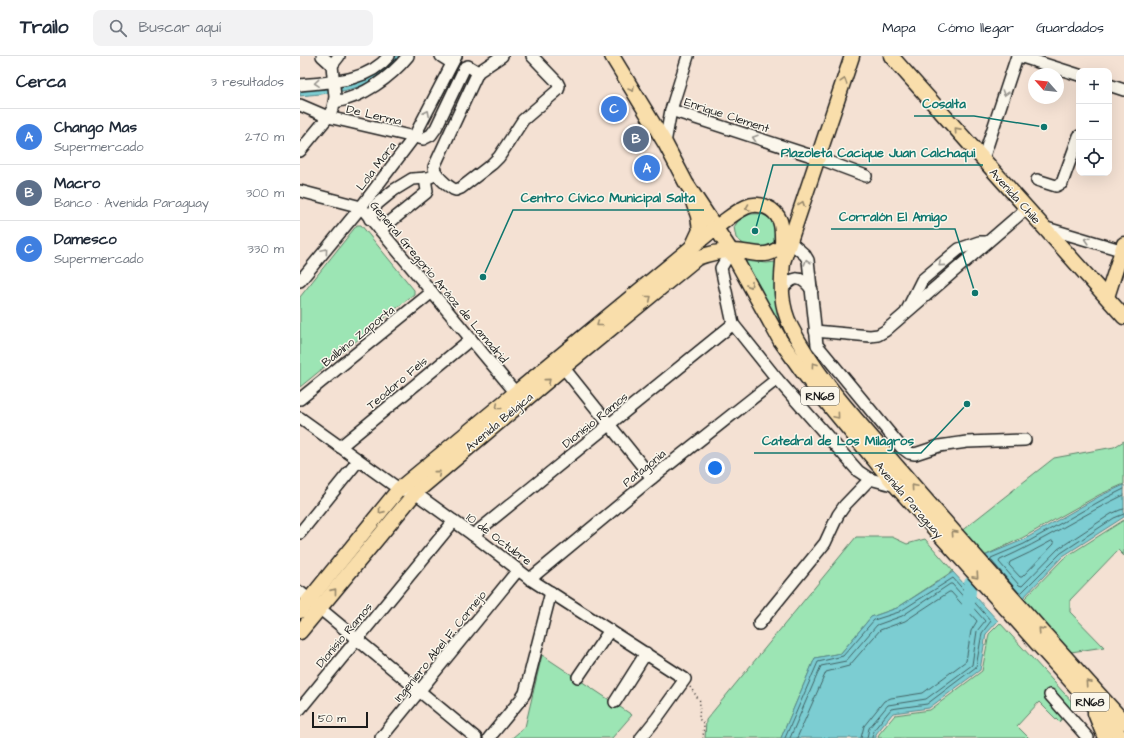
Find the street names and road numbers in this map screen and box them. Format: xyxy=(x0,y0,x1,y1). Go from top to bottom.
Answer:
street label: Enrique Clement xyxy=(682,94,772,137)
street label: De Lerma xyxy=(345,101,403,130)
street label: Lola Mora xyxy=(352,138,400,194)
street label: Avenida Chile xyxy=(985,165,1045,228)
street label: General Gregorio Aráoz de Lamadrid xyxy=(365,198,512,368)
street label: Balbino Zaporta xyxy=(318,302,398,371)
street label: Teodoro Fels xyxy=(363,353,431,414)
road number: RN68 xyxy=(801,387,839,405)
street label: Avenida Bélgica xyxy=(462,389,538,457)
street label: Dionisio Ramos xyxy=(559,389,632,452)
street label: Patagonia xyxy=(619,446,670,492)
street label: Avenida Paraguay xyxy=(870,458,947,543)
street label: 10 de Octubre xyxy=(463,509,535,570)
street label: Ingeniero Abel F. Cornejo xyxy=(390,587,492,706)
street label: Dionisio Ramos xyxy=(312,599,377,672)
road number: RN68 xyxy=(1071,693,1109,711)

